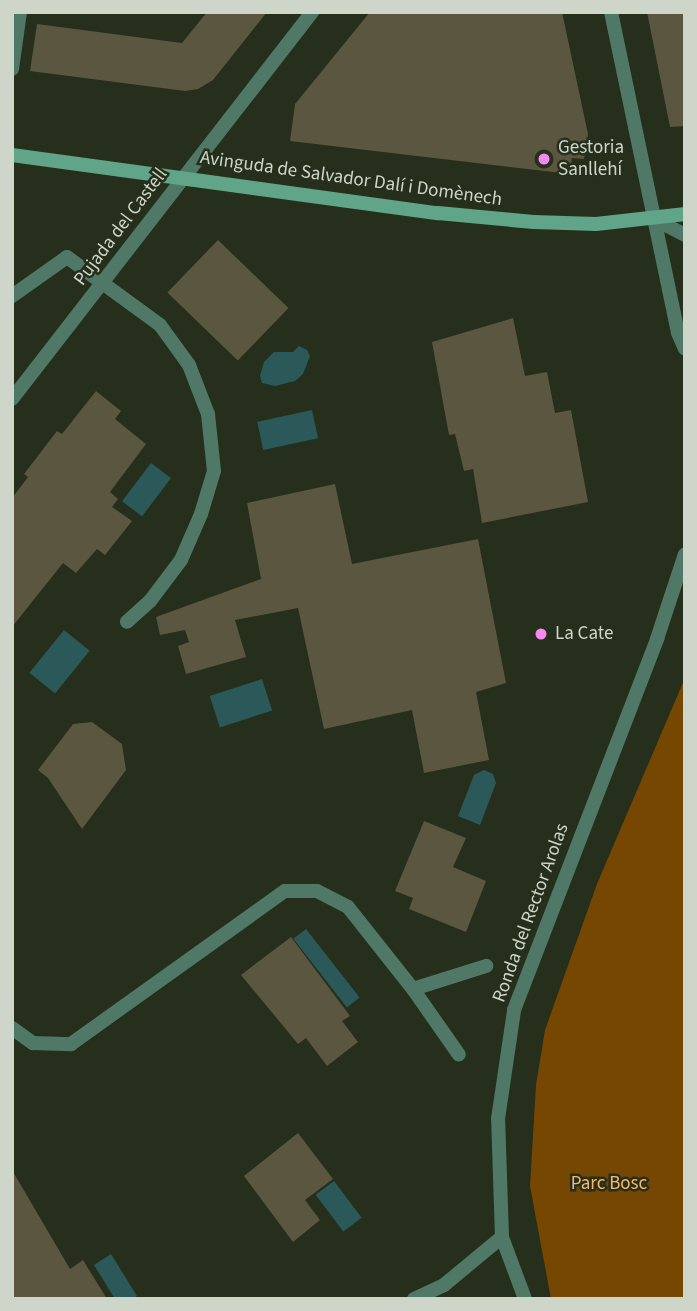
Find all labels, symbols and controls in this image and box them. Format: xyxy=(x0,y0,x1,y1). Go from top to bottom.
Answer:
place label: Gestoria Sanllehí xyxy=(558,137,624,181)
street label: Avinguda de Salvador Dalí i Domènech xyxy=(199,147,503,211)
marker: Gestoria Sanllehí xyxy=(536,151,552,167)
street label: Pujada del Castell xyxy=(69,164,173,290)
place label: La Cate xyxy=(555,623,613,645)
marker: La Cate xyxy=(533,626,549,642)
street label: Ronda del Rector Arolas xyxy=(488,820,574,1006)
park label: Parc Bosc xyxy=(571,1173,647,1195)

